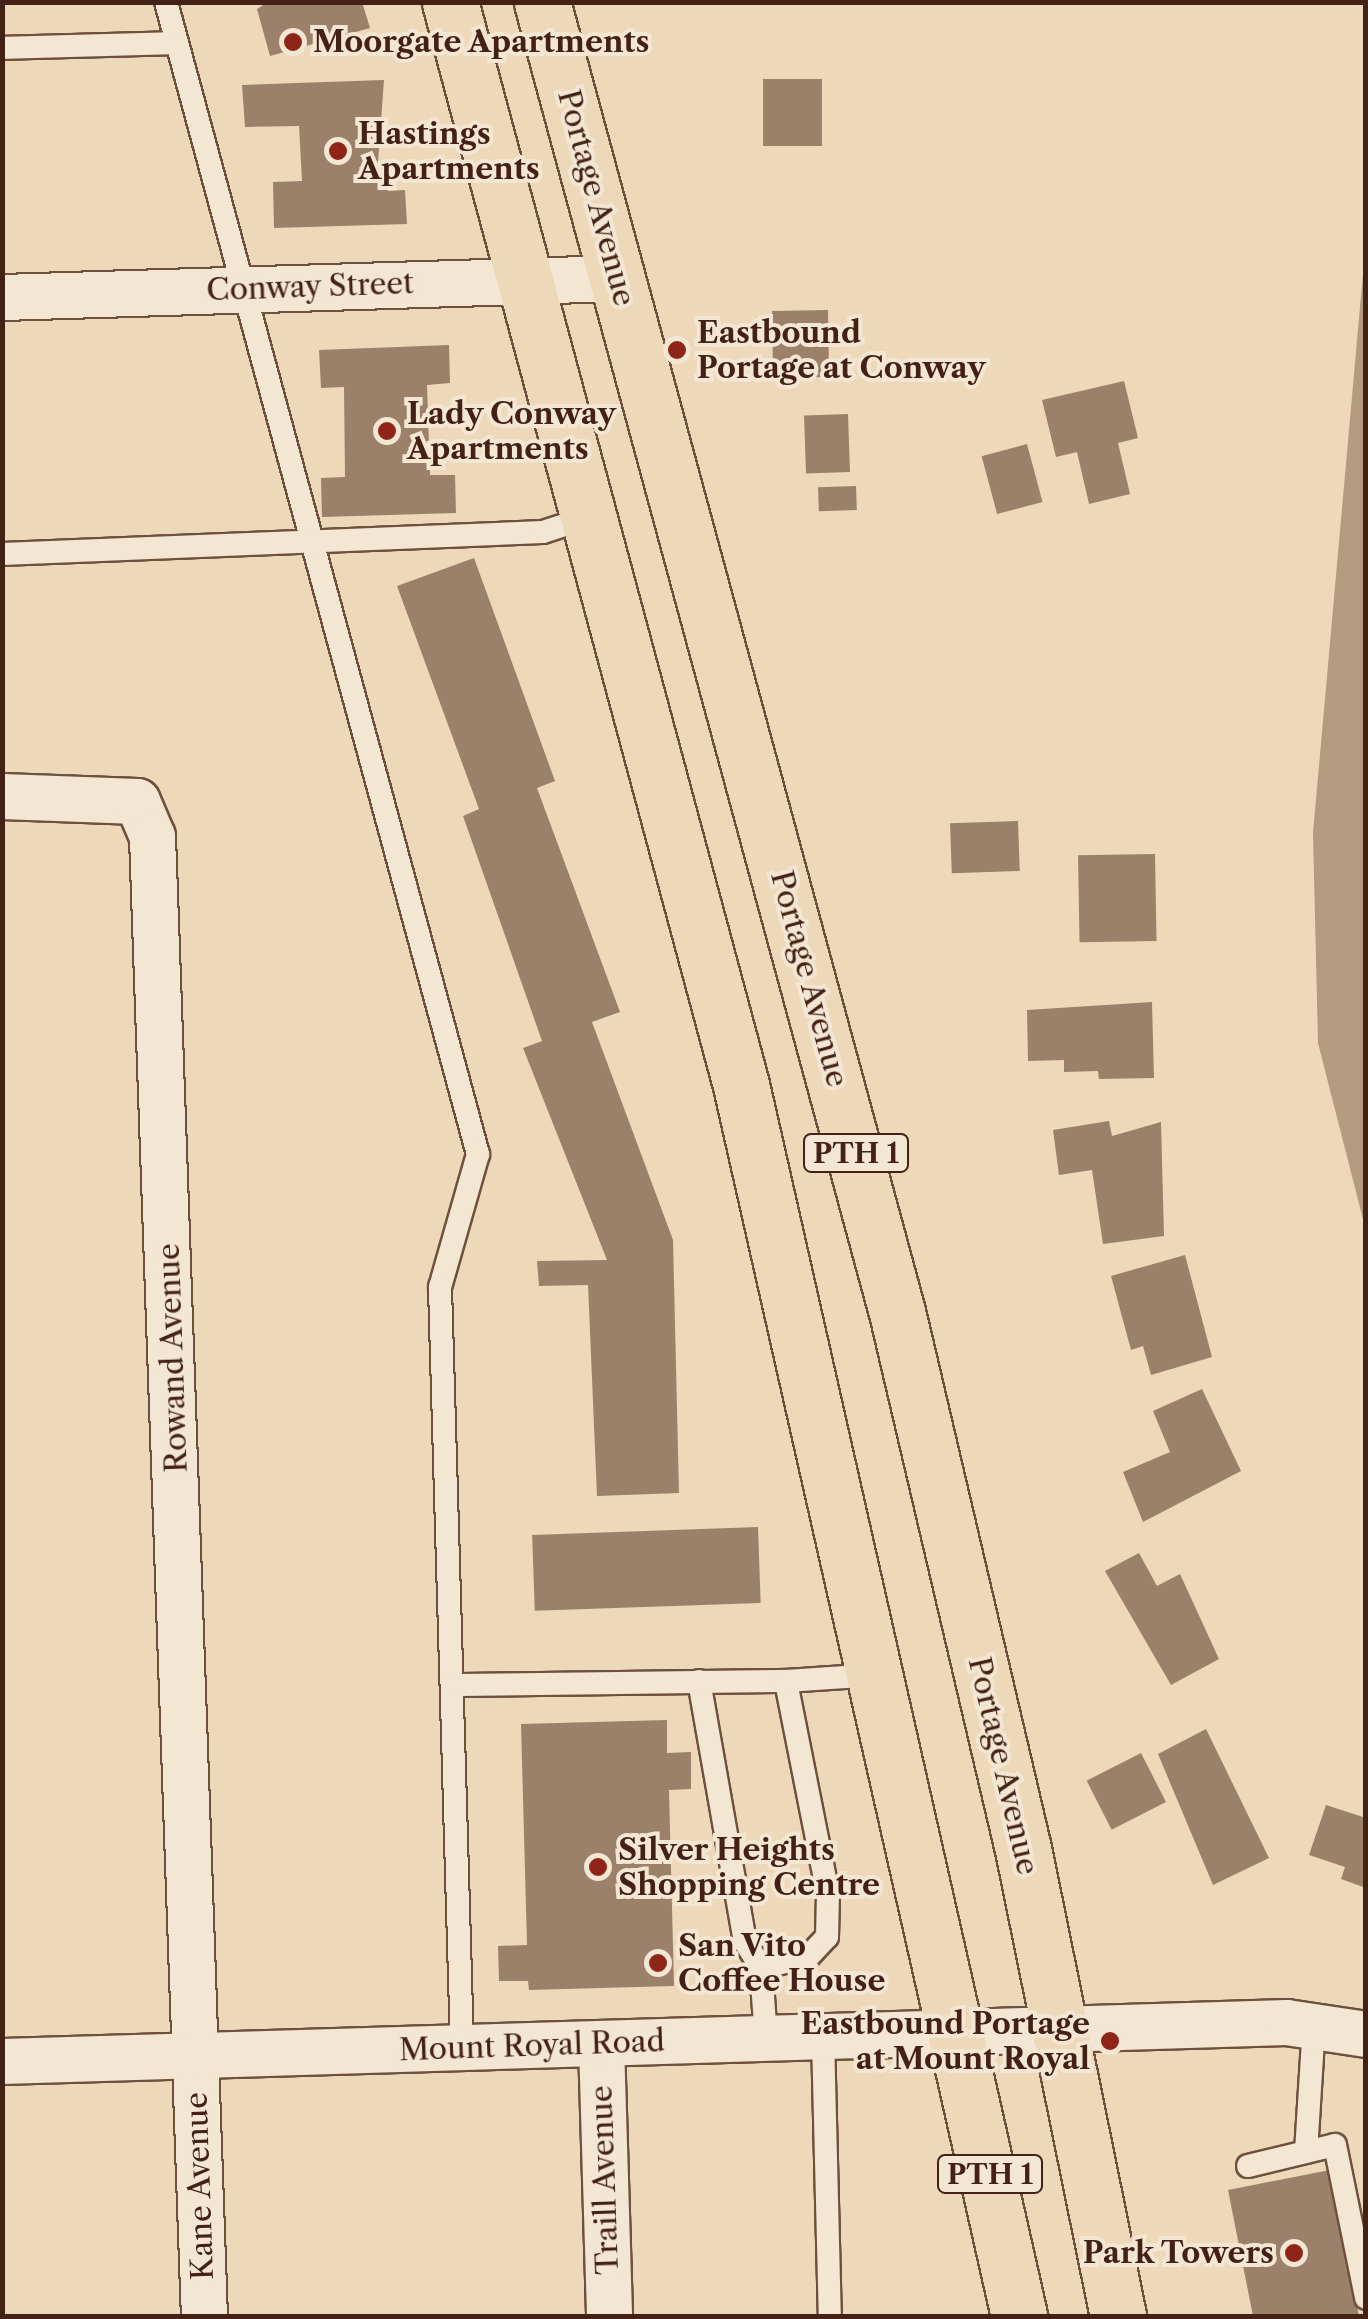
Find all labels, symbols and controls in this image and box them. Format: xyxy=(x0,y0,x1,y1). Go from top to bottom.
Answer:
place label: Moorgate Apartments xyxy=(313,24,651,60)
marker: Moorgate Apartments xyxy=(282,31,304,53)
street label: Portage Avenue xyxy=(550,85,642,311)
place label: Hastings Apartments xyxy=(358,116,540,186)
marker: Hastings Apartments xyxy=(327,140,349,162)
street label: Conway Street xyxy=(205,265,415,309)
place label: Eastbound Portage at Conway xyxy=(697,315,986,386)
marker: Eastbound Portage at Conway xyxy=(666,339,688,361)
place label: Lady Conway Apartments xyxy=(407,396,617,466)
marker: Lady Conway Apartments xyxy=(376,420,398,442)
street label: Portage Avenue xyxy=(763,866,855,1092)
road number: PTH 1 xyxy=(801,1130,911,1176)
street label: Rowand Avenue xyxy=(151,1242,195,1474)
street label: Portage Avenue xyxy=(960,1653,1046,1879)
place label: Silver Heights Shopping Centre xyxy=(618,1832,880,1902)
marker: Silver Heights Shopping Centre xyxy=(587,1856,609,1878)
place label: San Vito Coffee House xyxy=(678,1928,885,1998)
marker: San Vito Coffee House xyxy=(647,1952,669,1974)
place label: Eastbound Portage at Mount Royal xyxy=(800,2006,1090,2076)
street label: Mount Royal Road xyxy=(399,2023,665,2069)
marker: Eastbound Portage at Mount Royal xyxy=(1099,2030,1121,2052)
street label: Traill Avenue xyxy=(584,2084,626,2276)
street label: Kane Avenue xyxy=(179,2091,221,2281)
road number: PTH 1 xyxy=(935,2151,1045,2197)
place label: Park Towers xyxy=(1082,2235,1274,2271)
marker: Park Towers xyxy=(1283,2242,1305,2264)

